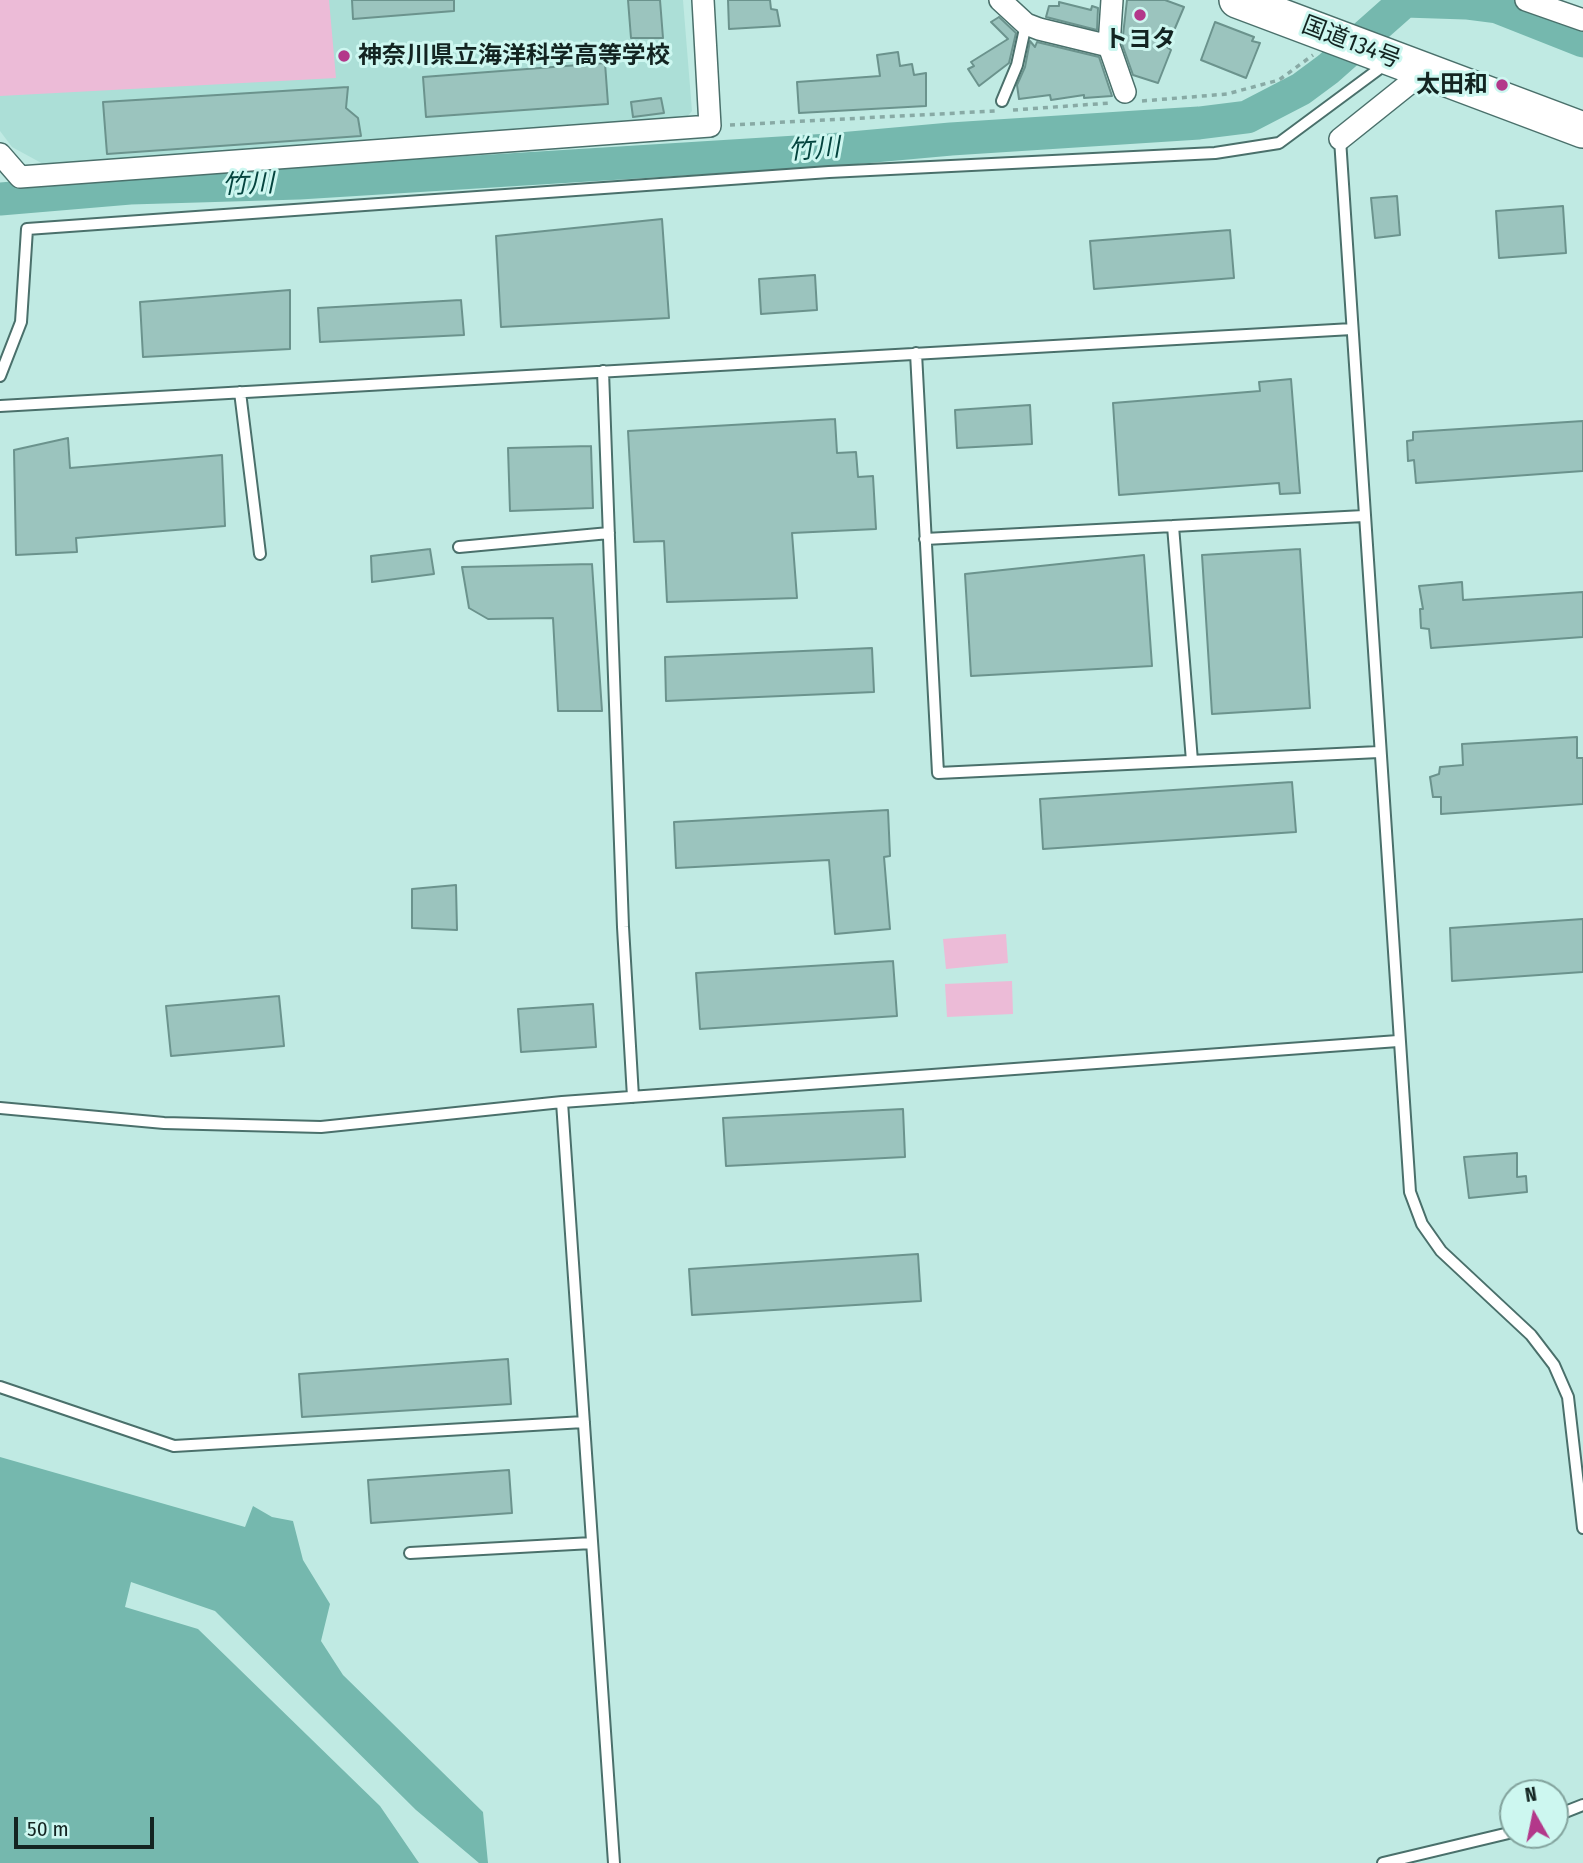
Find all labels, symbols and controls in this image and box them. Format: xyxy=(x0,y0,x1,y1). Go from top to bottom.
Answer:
marker: トヨタ xyxy=(1132,7,1148,23)
street label: 国道134号 xyxy=(1297,11,1405,75)
place label: トヨタ xyxy=(1104,26,1176,54)
place label: 神奈川県立海洋科学高等学校 xyxy=(358,42,670,70)
marker: 神奈川県立海洋科学高等学校 xyxy=(336,48,352,64)
place label: 太田和 xyxy=(1416,71,1488,99)
marker: 太田和 xyxy=(1494,77,1510,93)
water label: 竹川 xyxy=(787,133,841,167)
water label: 竹川 xyxy=(221,169,275,201)
north arrow xyxy=(1499,1779,1569,1849)
text: N xyxy=(1524,1782,1538,1807)
scale bar xyxy=(18,1804,158,1848)
text: 50 m xyxy=(27,1816,69,1842)

